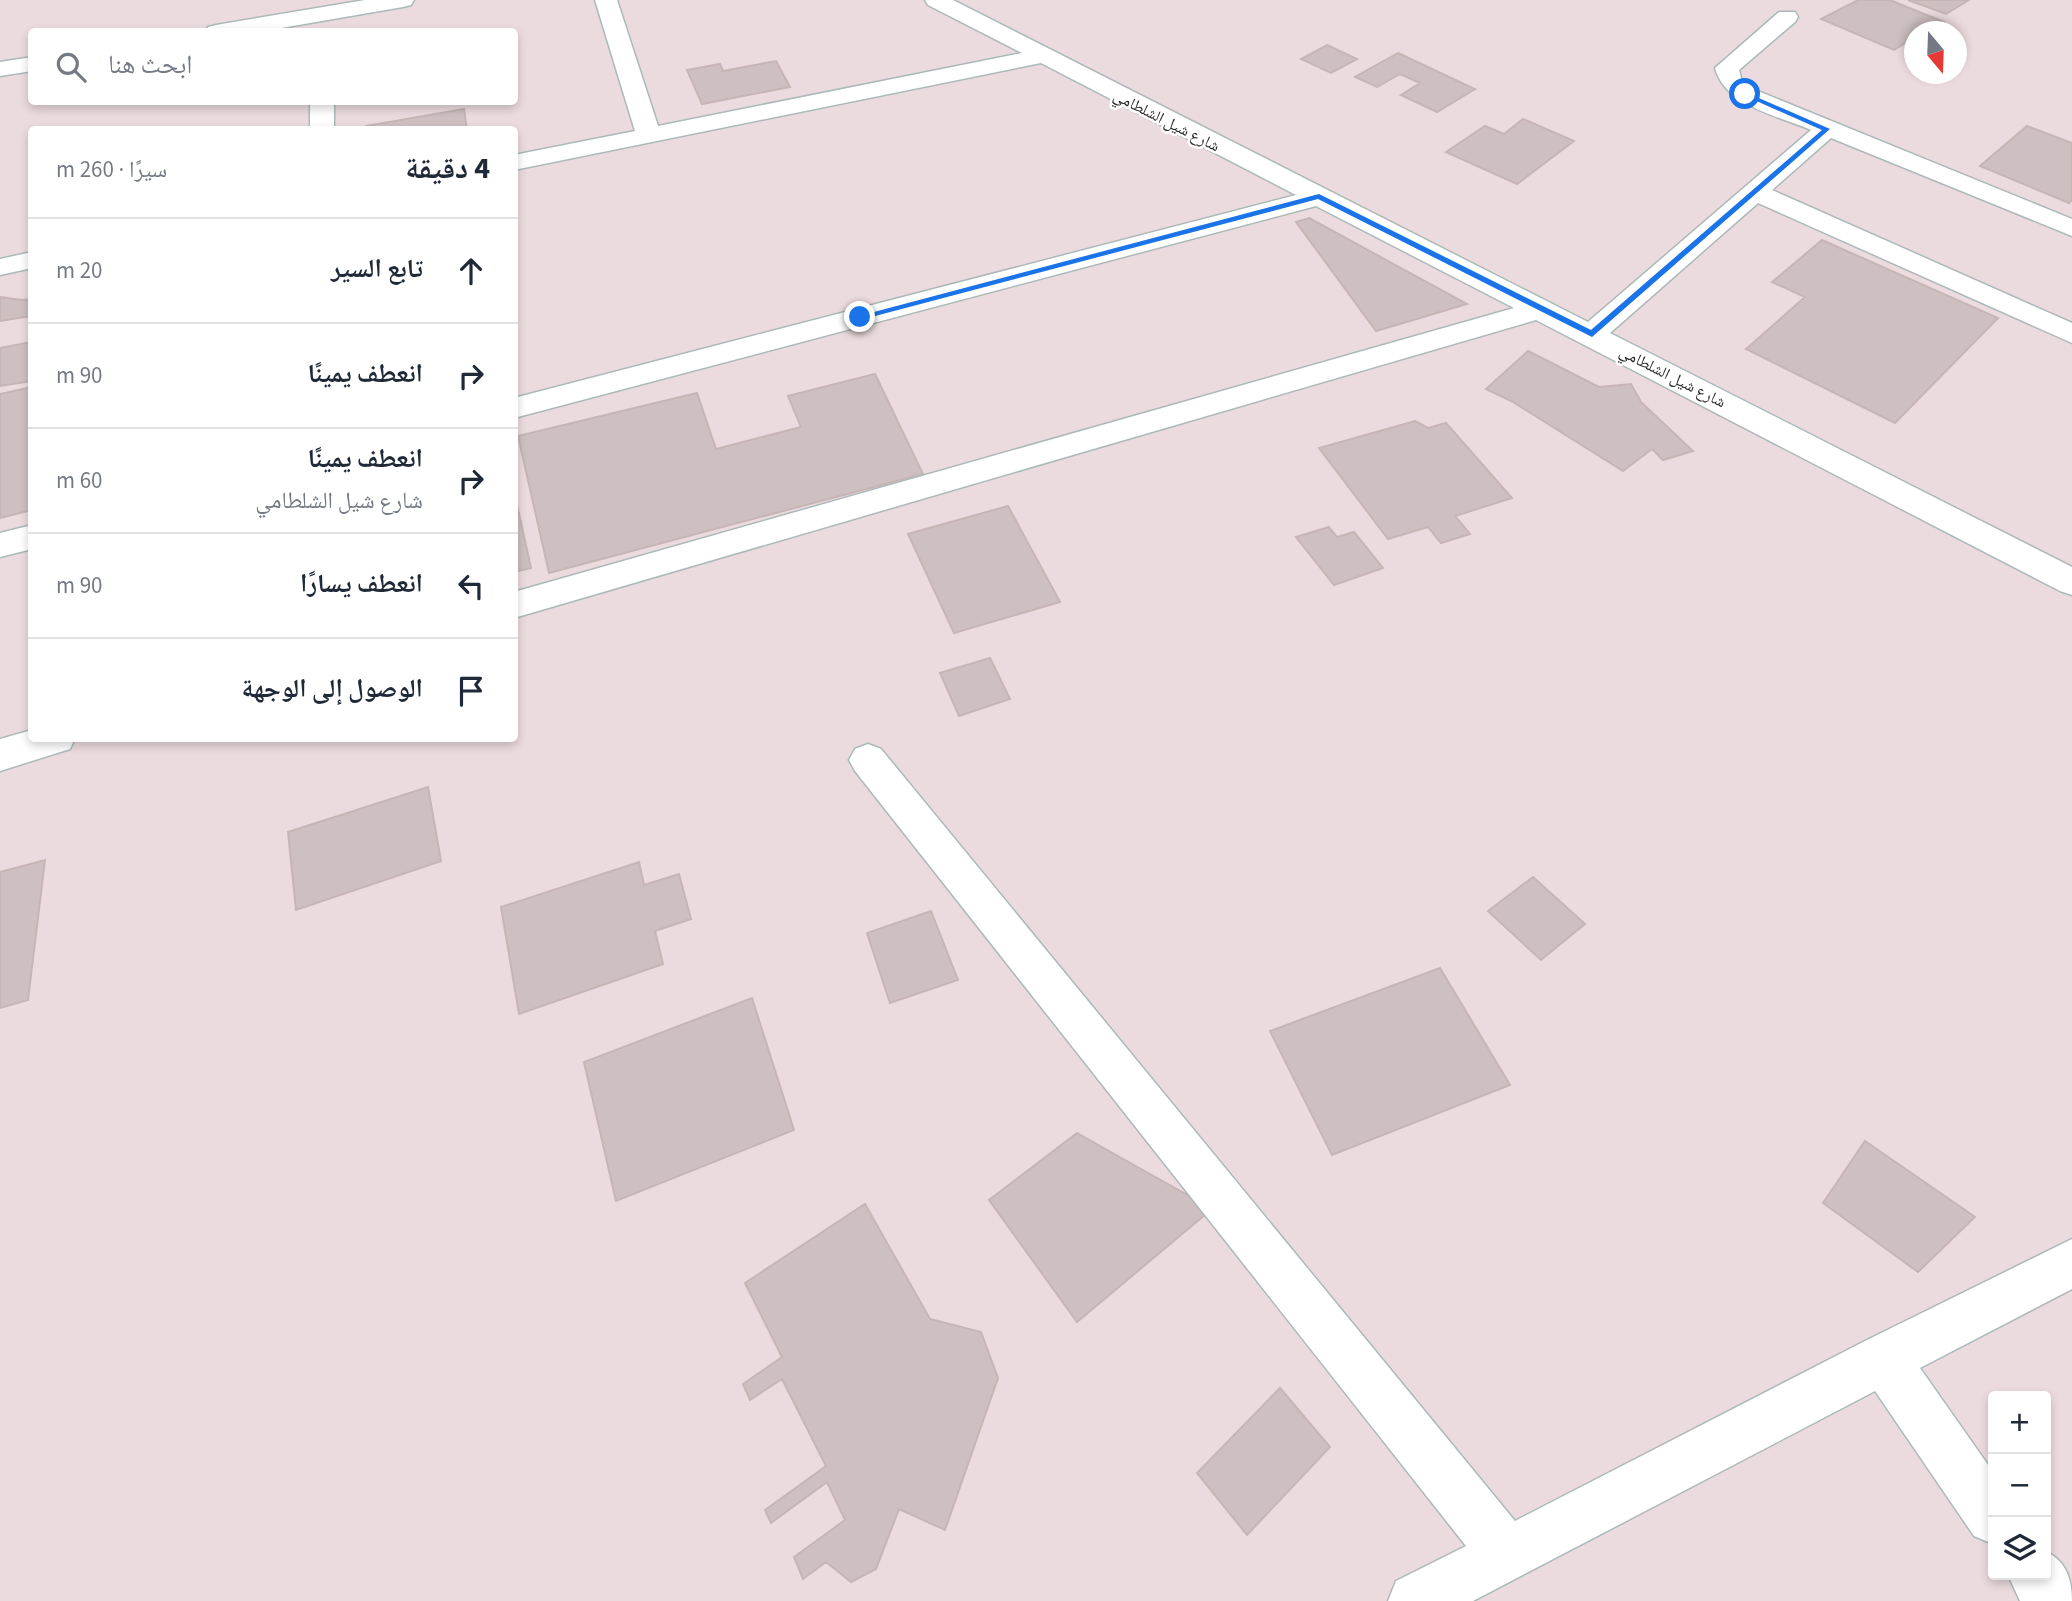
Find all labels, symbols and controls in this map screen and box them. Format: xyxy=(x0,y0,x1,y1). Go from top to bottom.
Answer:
north arrow xyxy=(1904,21,1967,84)
search box xyxy=(28,28,518,105)
text: ابحث هنا xyxy=(108,46,192,83)
icon: search xyxy=(52,48,90,86)
route start xyxy=(1729,78,1760,109)
street label: شارع شيل الشلطامي xyxy=(1109,85,1224,158)
text: 4 دقيقة xyxy=(405,147,490,190)
text: سيرًا · 260 m xyxy=(56,153,167,186)
text: تابع السير xyxy=(331,250,423,287)
icon: ahead xyxy=(452,252,490,290)
text: 20 m xyxy=(56,254,103,287)
route end xyxy=(844,301,875,332)
street label: شارع شيل الشلطامي xyxy=(1615,341,1730,414)
text: انعطف يمينًا xyxy=(308,355,423,392)
icon: right xyxy=(452,357,490,395)
text: 90 m xyxy=(56,359,103,392)
text: انعطف يمينًا xyxy=(308,440,423,477)
icon: right xyxy=(452,462,490,500)
text: 60 m xyxy=(56,464,103,497)
text: شارع شيل الشلطامي xyxy=(255,484,423,517)
text: انعطف يسارًا xyxy=(300,565,423,602)
icon: left xyxy=(452,567,490,605)
text: 90 m xyxy=(56,569,103,602)
text: الوصول إلى الوجهة xyxy=(242,670,423,707)
icon: arrive xyxy=(452,672,490,710)
map controls xyxy=(1988,1391,2051,1580)
button: + xyxy=(1988,1391,2051,1454)
button: − xyxy=(1988,1454,2051,1517)
button: layers xyxy=(1988,1517,2051,1580)

